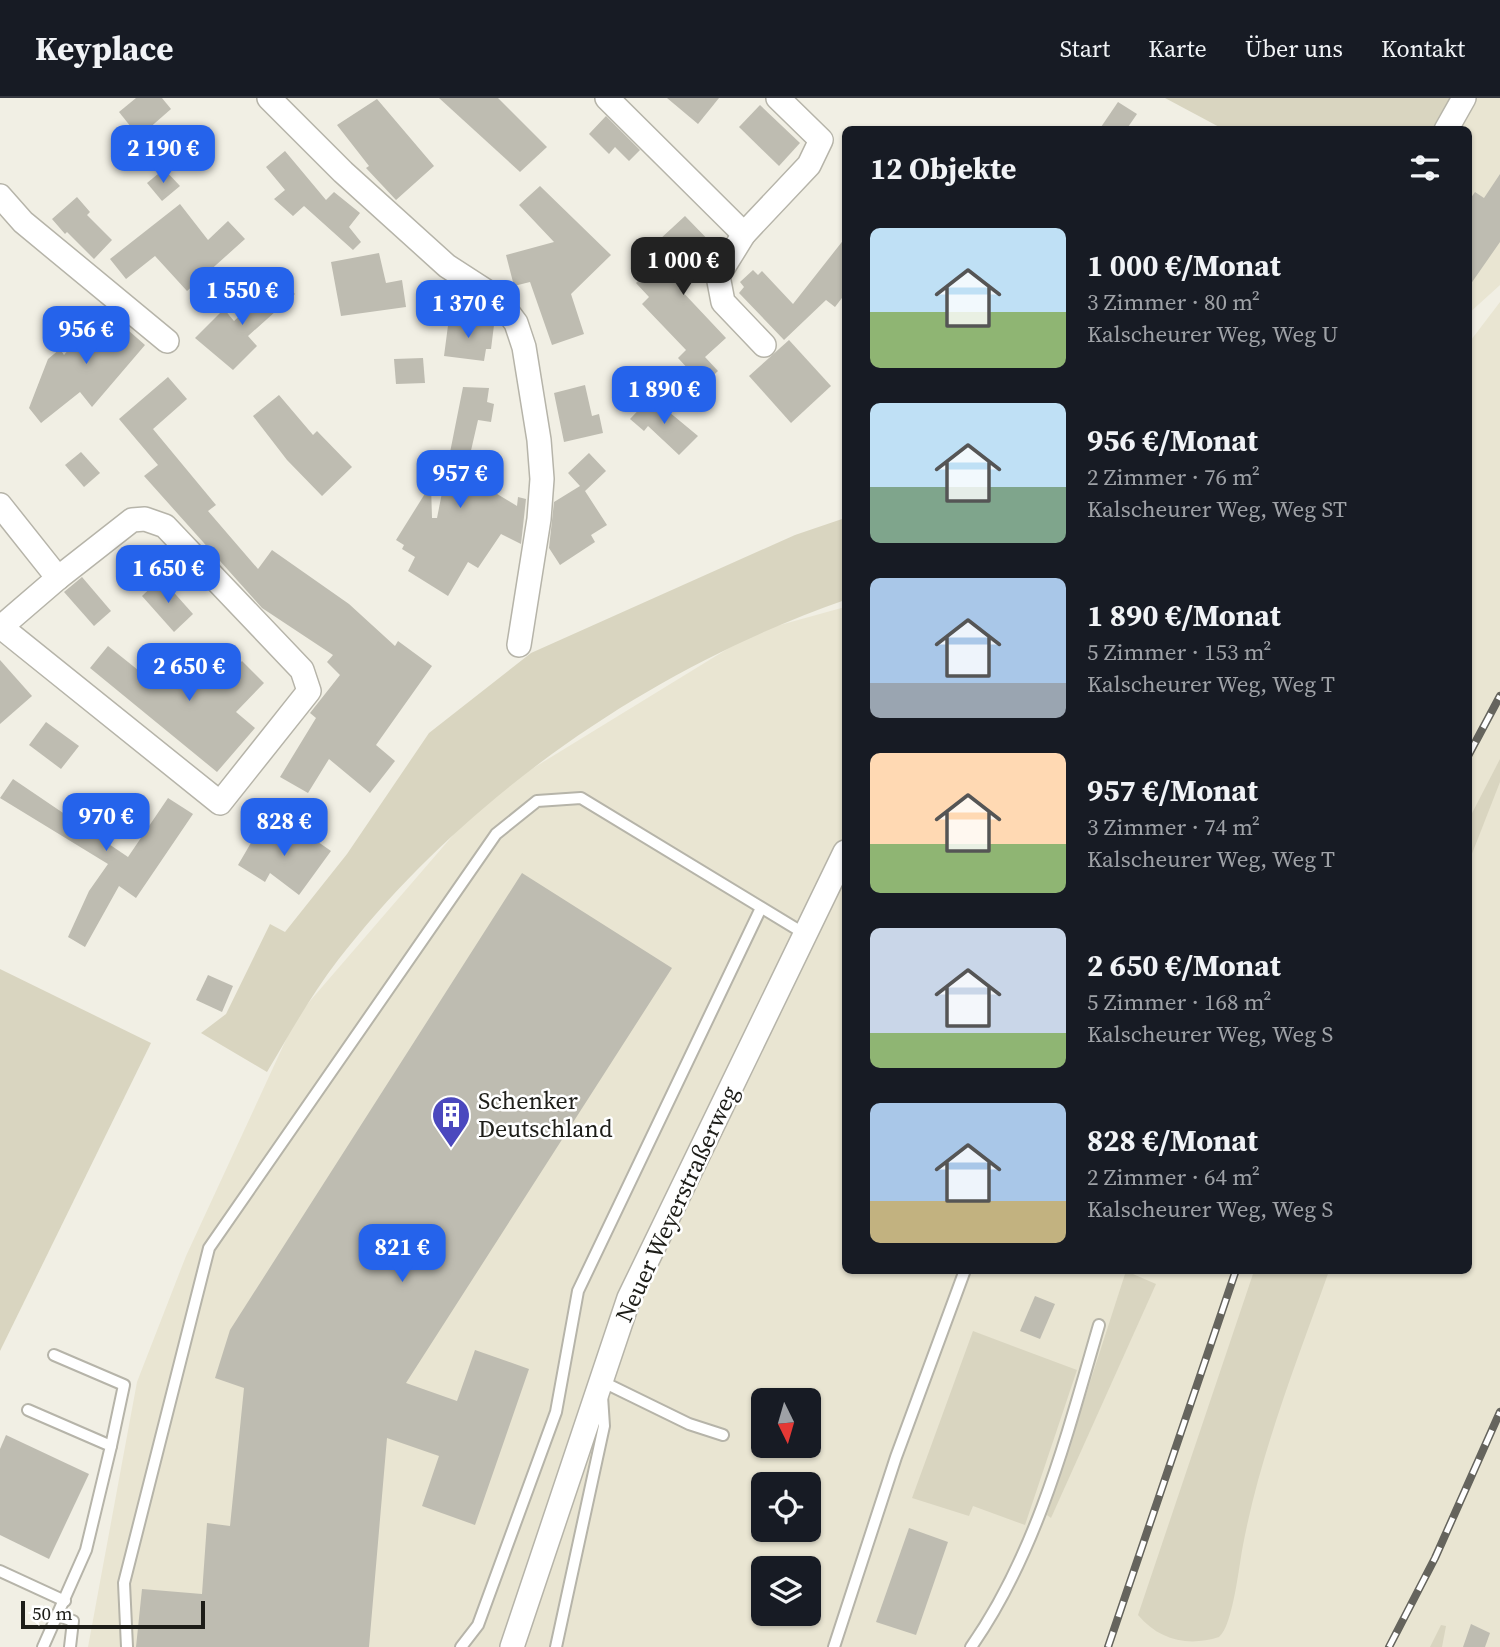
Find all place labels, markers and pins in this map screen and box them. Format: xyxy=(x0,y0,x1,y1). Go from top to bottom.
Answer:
pin: 2 190 € xyxy=(98,126,228,185)
pin: 1 000 € xyxy=(618,238,748,297)
pin: 1 550 € xyxy=(177,268,307,327)
pin: 1 370 € xyxy=(403,280,533,340)
pin: 956 € xyxy=(37,306,135,366)
pin: 1 890 € xyxy=(599,366,729,426)
pin: 957 € xyxy=(411,450,509,510)
pin: 1 650 € xyxy=(103,546,233,605)
pin: 2 650 € xyxy=(124,644,254,703)
pin: 970 € xyxy=(57,794,155,853)
pin: 828 € xyxy=(235,798,333,858)
place label: Schenker Deutschland xyxy=(478,1084,613,1145)
building icon: Schenker Deutschland xyxy=(430,1094,472,1149)
pin: 821 € xyxy=(353,1224,451,1284)

